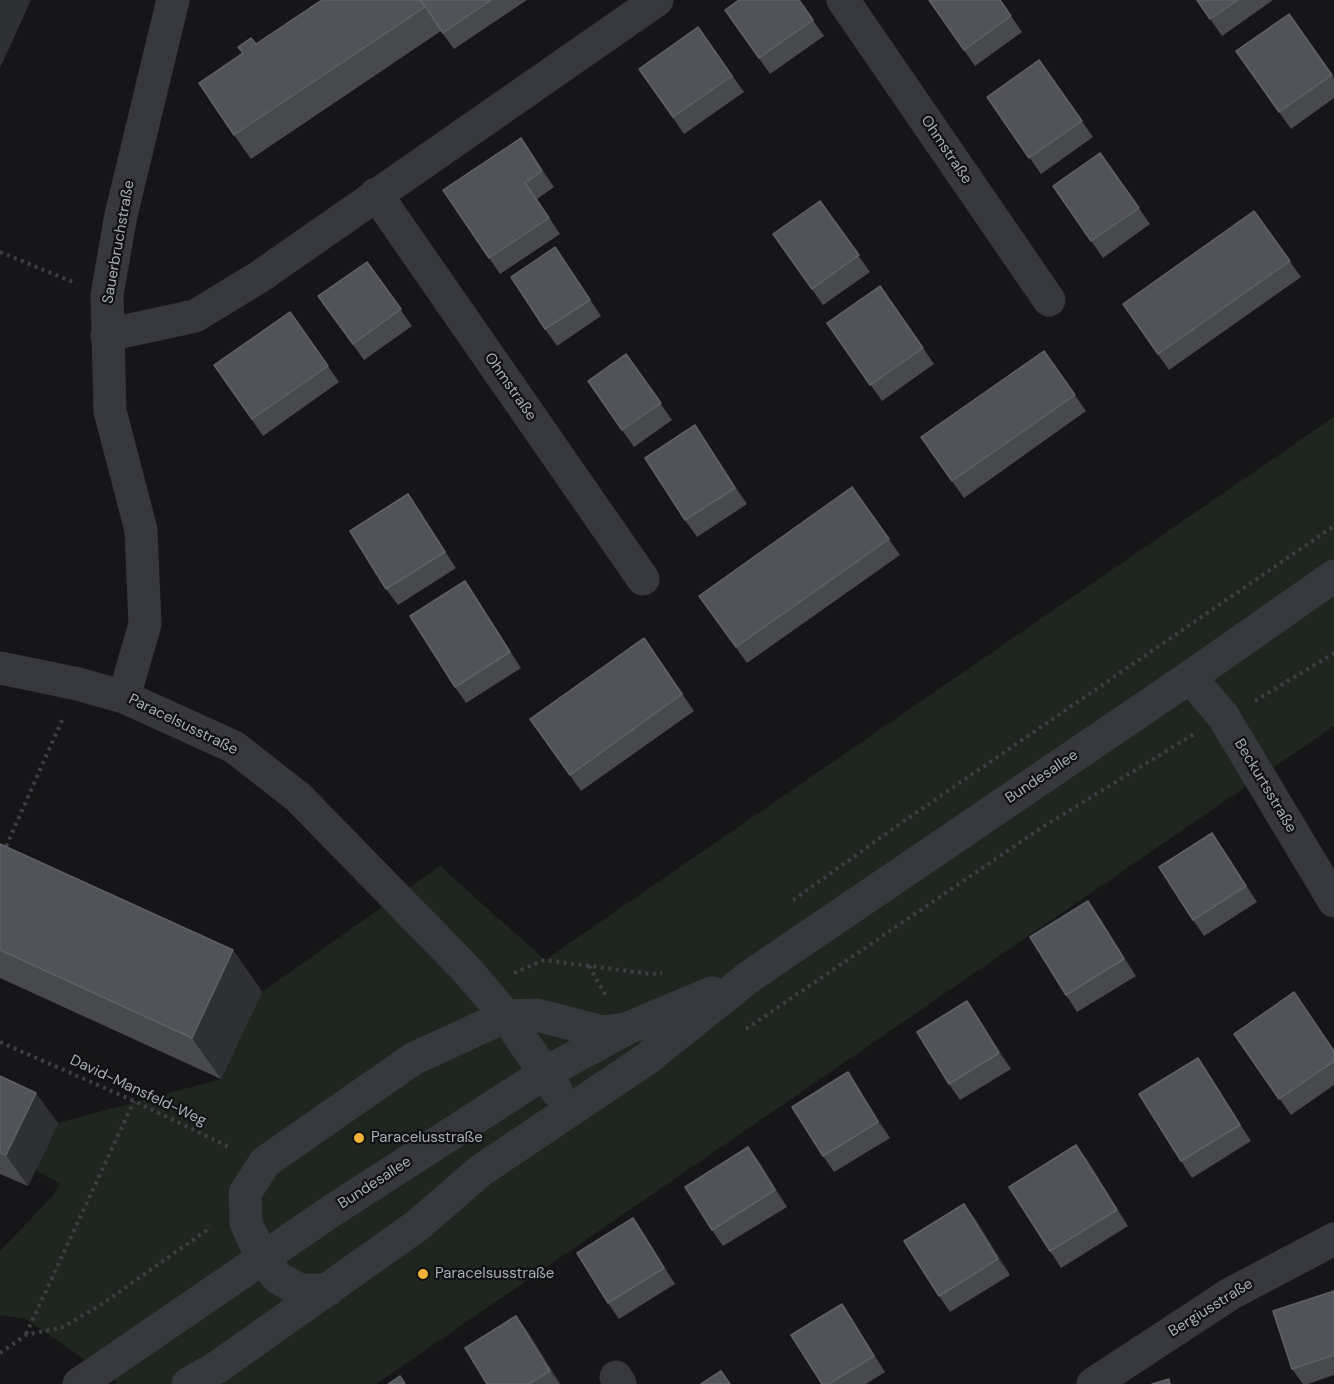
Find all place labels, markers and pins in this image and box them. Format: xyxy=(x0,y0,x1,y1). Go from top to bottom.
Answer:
place label: Paracelusstraße xyxy=(371,1129,483,1147)
marker: Paracelusstraße xyxy=(352,1131,366,1145)
place label: Paracelsusstraße xyxy=(435,1265,554,1283)
marker: Paracelsusstraße xyxy=(416,1267,430,1281)

